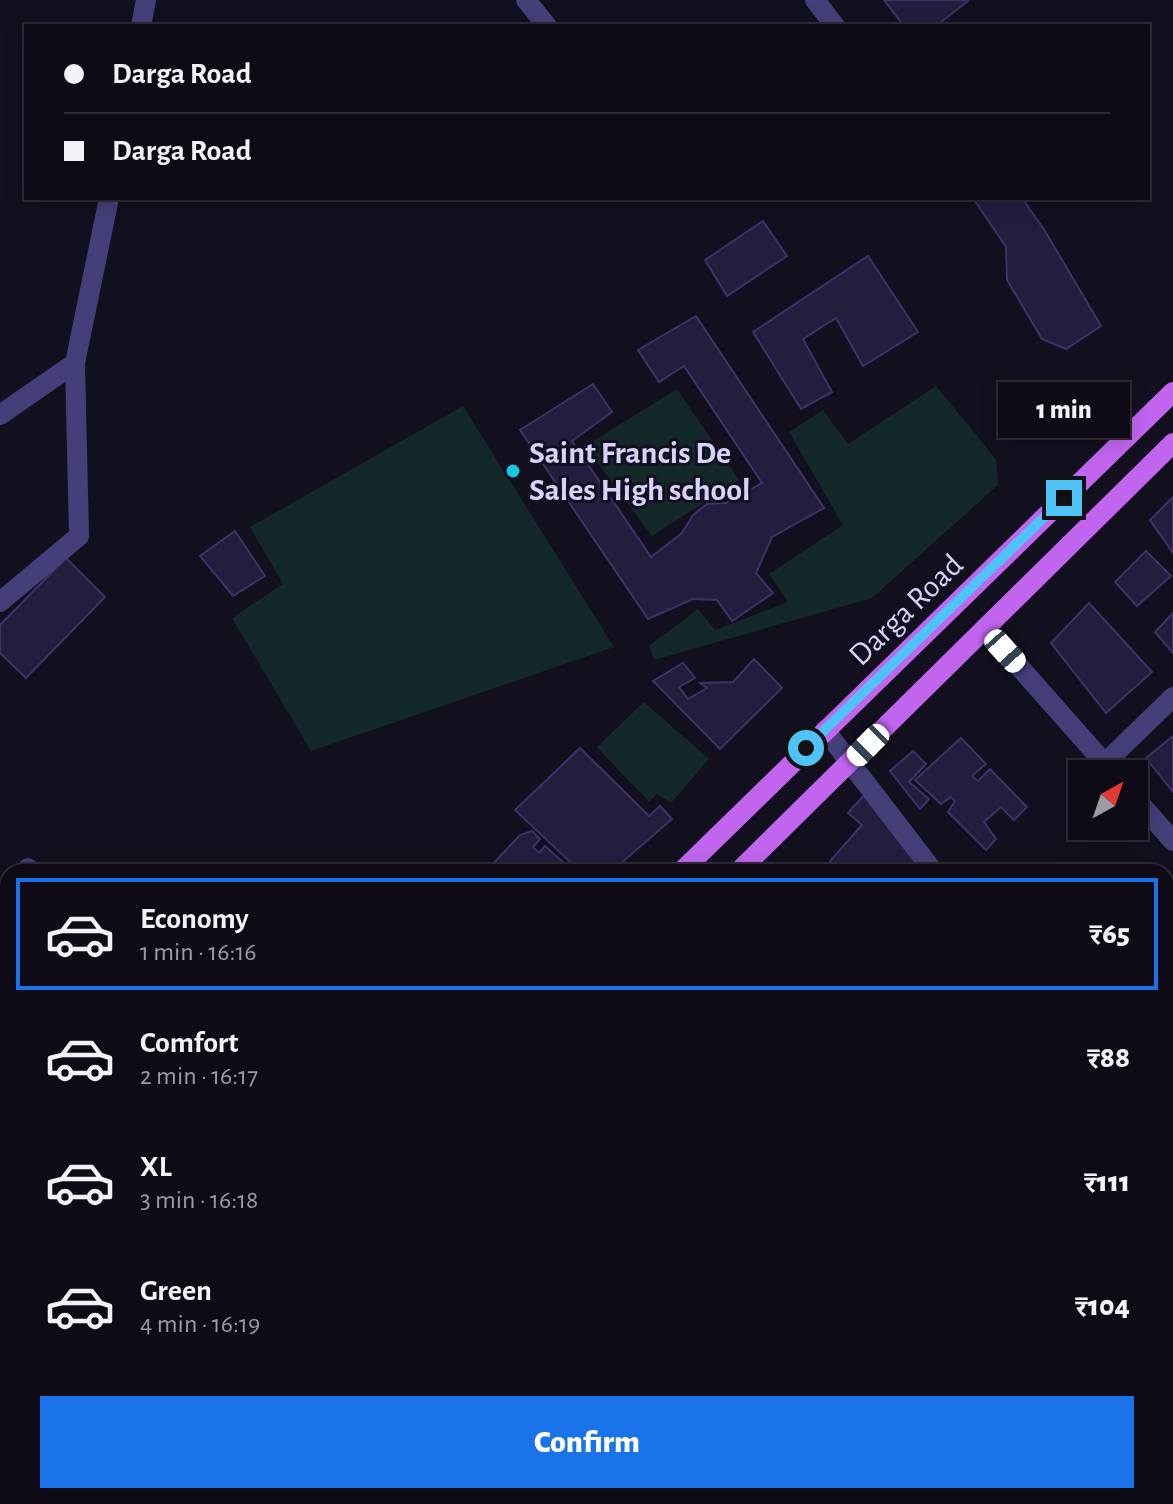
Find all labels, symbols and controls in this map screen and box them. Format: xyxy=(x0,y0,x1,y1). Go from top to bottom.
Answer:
text: Darga Road xyxy=(112,59,251,89)
text: Darga Road xyxy=(112,136,251,166)
callout: 1 min xyxy=(998,382,1130,438)
text: 1 min xyxy=(1036,397,1092,423)
place label: Saint Francis De Sales High school xyxy=(529,437,751,506)
marker: Saint Francis De Sales High school xyxy=(504,462,522,480)
route end xyxy=(1046,480,1082,516)
street label: Darga Road xyxy=(843,548,969,672)
car xyxy=(980,625,1030,677)
car xyxy=(843,720,893,770)
route start xyxy=(788,730,824,766)
north arrow xyxy=(1068,760,1148,840)
map controls xyxy=(1068,760,1148,840)
icon: car xyxy=(44,898,116,970)
text: Economy xyxy=(140,904,249,934)
text: ₹65 xyxy=(1089,919,1130,949)
text: 1 min · 16:16 xyxy=(140,939,257,965)
icon: car xyxy=(44,1022,116,1094)
text: Comfort xyxy=(140,1028,239,1058)
text: ₹88 xyxy=(1087,1043,1130,1073)
text: 2 min · 16:17 xyxy=(140,1063,258,1089)
icon: car xyxy=(44,1146,116,1218)
text: XL xyxy=(140,1152,172,1182)
text: ₹111 xyxy=(1084,1167,1130,1197)
text: 3 min · 16:18 xyxy=(140,1187,258,1213)
icon: car xyxy=(44,1270,116,1342)
text: Green xyxy=(140,1276,212,1306)
text: ₹104 xyxy=(1075,1291,1130,1321)
text: 4 min · 16:19 xyxy=(140,1311,260,1337)
button: Confirm xyxy=(40,1396,1134,1488)

